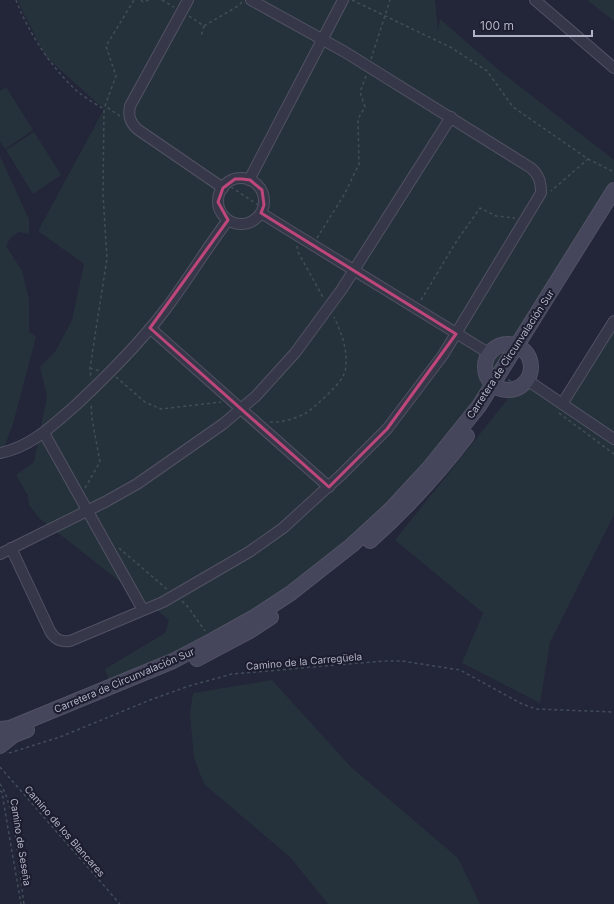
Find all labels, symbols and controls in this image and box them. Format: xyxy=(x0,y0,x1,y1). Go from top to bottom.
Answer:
scale bar xyxy=(474,12,592,38)
text: 100 m xyxy=(480,18,514,33)
street label: Carretera de Circunvalación Sur xyxy=(464,287,556,421)
street label: Carretera de Circunvalación Sur xyxy=(52,645,196,715)
street label: Camino de la Carregüela xyxy=(245,650,363,672)
street label: Camino de los Blancares xyxy=(22,783,108,879)
street label: Camino de Seseña xyxy=(8,797,34,887)

